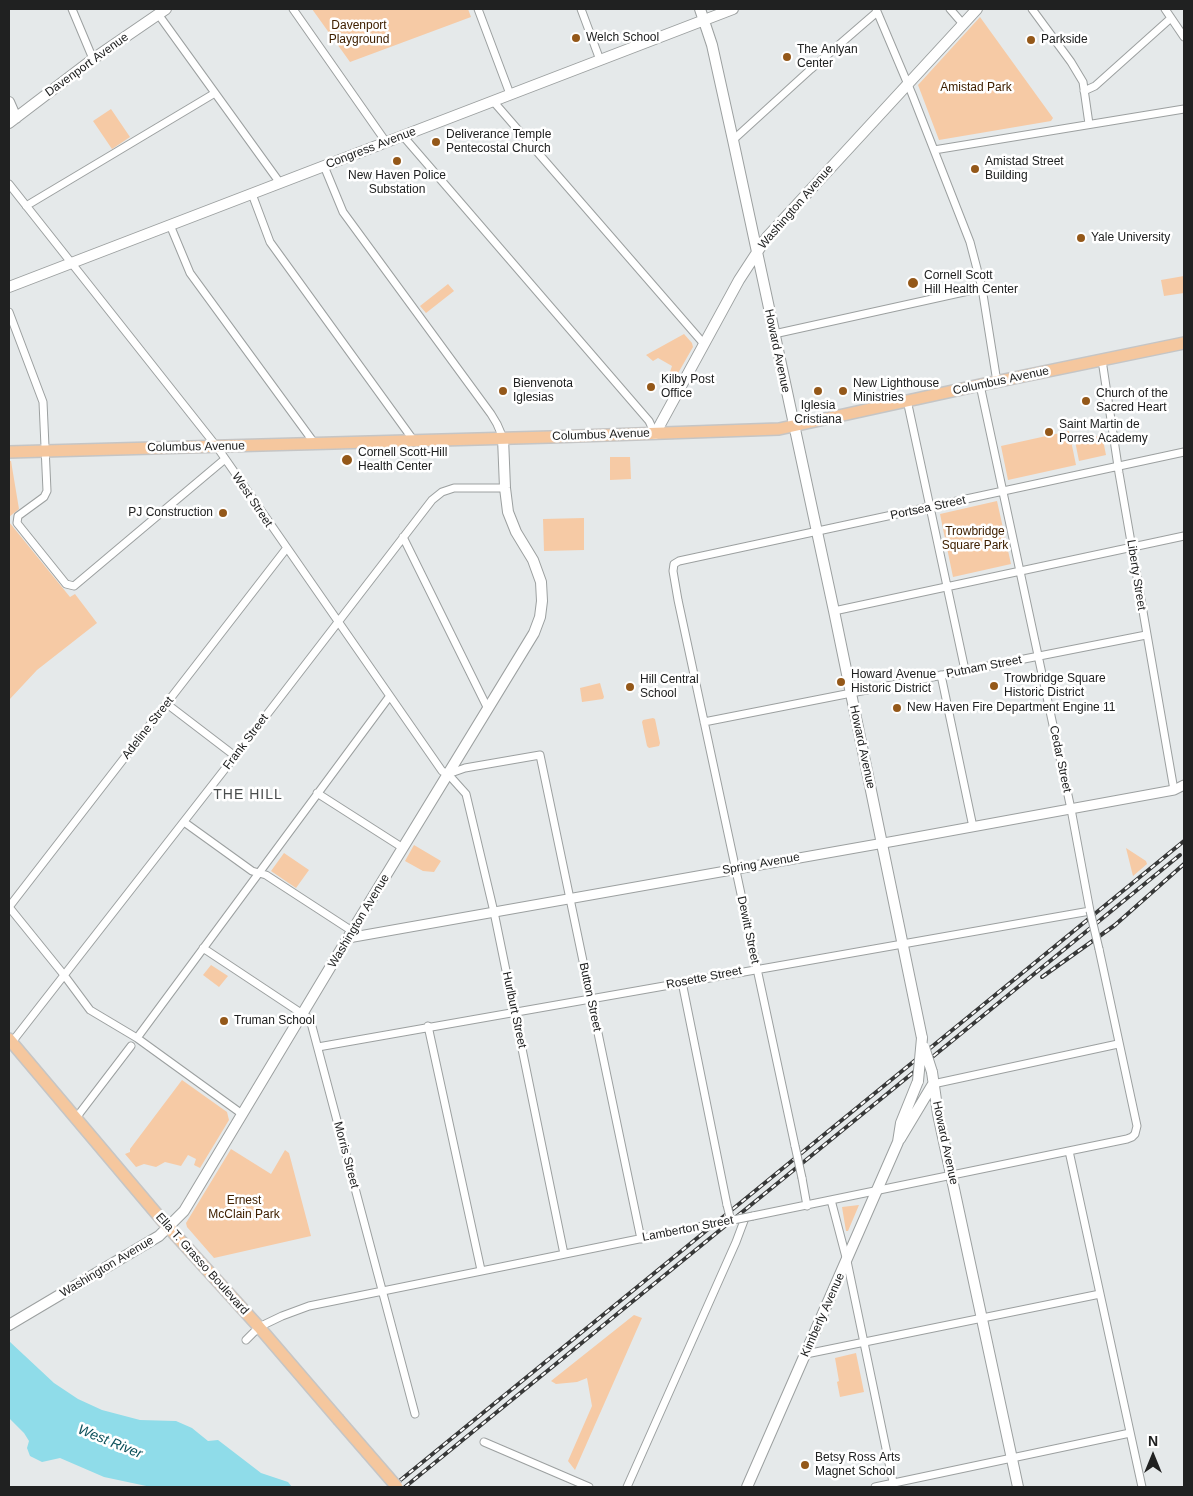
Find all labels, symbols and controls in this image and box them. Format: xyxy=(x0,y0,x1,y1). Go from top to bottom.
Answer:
park label: Davenport Playground xyxy=(329,19,389,47)
street label: Davenport Avenue xyxy=(43,30,131,100)
place label: Welch School xyxy=(586,31,659,45)
marker: Welch School xyxy=(570,32,582,44)
place label: Parkside xyxy=(1041,33,1088,47)
marker: Parkside xyxy=(1025,34,1037,46)
place label: The Anlyan Center xyxy=(797,43,858,71)
marker: The Anlyan Center xyxy=(781,51,793,63)
park label: Amistad Park xyxy=(940,81,1012,95)
street label: Congress Avenue xyxy=(324,124,418,172)
place label: Deliverance Temple Pentecostal Church xyxy=(446,128,551,156)
marker: Deliverance Temple Pentecostal Church xyxy=(430,136,442,148)
marker: New Haven Police Substation xyxy=(391,155,403,167)
place label: Amistad Street Building xyxy=(985,155,1064,183)
street label: Washington Avenue xyxy=(756,162,836,252)
marker: Amistad Street Building xyxy=(969,163,981,175)
place label: New Haven Police Substation xyxy=(348,169,446,197)
place label: Yale University xyxy=(1091,231,1170,245)
marker: Yale University xyxy=(1075,232,1087,244)
place label: Cornell Scott Hill Health Center xyxy=(924,269,1018,297)
marker: Cornell Scott Hill Health Center xyxy=(906,276,920,290)
street label: Howard Avenue xyxy=(761,308,793,394)
street label: Columbus Avenue xyxy=(952,364,1050,398)
place label: Kilby Post Office xyxy=(661,373,714,401)
place label: Bienvenota Iglesias xyxy=(513,377,573,405)
place label: New Lighthouse Ministries xyxy=(853,377,939,405)
marker: Kilby Post Office xyxy=(645,381,657,393)
marker: Bienvenota Iglesias xyxy=(497,385,509,397)
marker: Iglesia Cristiana xyxy=(812,385,824,397)
marker: New Lighthouse Ministries xyxy=(837,385,849,397)
place label: Church of the Sacred Heart xyxy=(1096,387,1168,415)
marker: Church of the Sacred Heart xyxy=(1080,395,1092,407)
place label: Iglesia Cristiana xyxy=(794,399,842,427)
place label: Saint Martin de Porres Academy xyxy=(1059,418,1148,446)
street label: Columbus Avenue xyxy=(552,426,650,444)
marker: Saint Martin de Porres Academy xyxy=(1043,426,1055,438)
street label: Columbus Avenue xyxy=(147,439,245,455)
place label: Cornell Scott-Hill Health Center xyxy=(358,446,447,474)
marker: Cornell Scott-Hill Health Center xyxy=(340,453,354,467)
street label: West Street xyxy=(229,470,275,530)
street label: Portsea Street xyxy=(889,493,967,523)
place label: PJ Construction xyxy=(128,506,213,520)
marker: PJ Construction xyxy=(217,507,229,519)
park label: Trowbridge Square Park xyxy=(942,525,1008,553)
street label: Liberty Street xyxy=(1123,539,1149,611)
street label: Putnam Street xyxy=(945,653,1023,681)
place label: Howard Avenue Historic District xyxy=(851,668,936,696)
place label: Trowbridge Square Historic District xyxy=(1004,672,1106,700)
place label: Hill Central School xyxy=(640,673,699,701)
marker: Howard Avenue Historic District xyxy=(835,676,847,688)
marker: Trowbridge Square Historic District xyxy=(988,680,1000,692)
marker: Hill Central School xyxy=(624,681,636,693)
street label: Adeline Street xyxy=(119,694,177,762)
place label: New Haven Fire Department Engine 11 xyxy=(907,701,1116,715)
marker: New Haven Fire Department Engine 11 xyxy=(891,702,903,714)
street label: Howard Avenue xyxy=(846,704,878,790)
street label: Frank Street xyxy=(220,711,272,773)
street label: Cedar Street xyxy=(1046,724,1074,794)
district label: THE HILL xyxy=(212,787,284,803)
street label: Spring Avenue xyxy=(721,850,801,878)
street label: Washington Avenue xyxy=(325,872,393,970)
street label: Dewitt Street xyxy=(734,895,762,965)
street label: Button Street xyxy=(576,961,604,1033)
street label: Rosette Street xyxy=(665,964,743,992)
street label: Hurlburt Street xyxy=(499,970,529,1050)
place label: Truman School xyxy=(234,1014,315,1028)
marker: Truman School xyxy=(218,1015,230,1027)
street label: Howard Avenue xyxy=(929,1100,961,1186)
street label: Morris Street xyxy=(330,1120,362,1190)
park label: Ernest McClain Park xyxy=(208,1194,280,1222)
street label: Ella T. Grasso Boulevard xyxy=(152,1210,252,1318)
street label: Lamberton Street xyxy=(641,1213,735,1245)
street label: Washington Avenue xyxy=(58,1233,156,1301)
street label: Kimberly Avenue xyxy=(798,1271,848,1359)
water label: West River xyxy=(75,1421,145,1463)
north arrow xyxy=(1128,1431,1178,1481)
text: N xyxy=(1148,1433,1158,1449)
place label: Betsy Ross Arts Magnet School xyxy=(815,1451,900,1479)
marker: Betsy Ross Arts Magnet School xyxy=(799,1459,811,1471)

